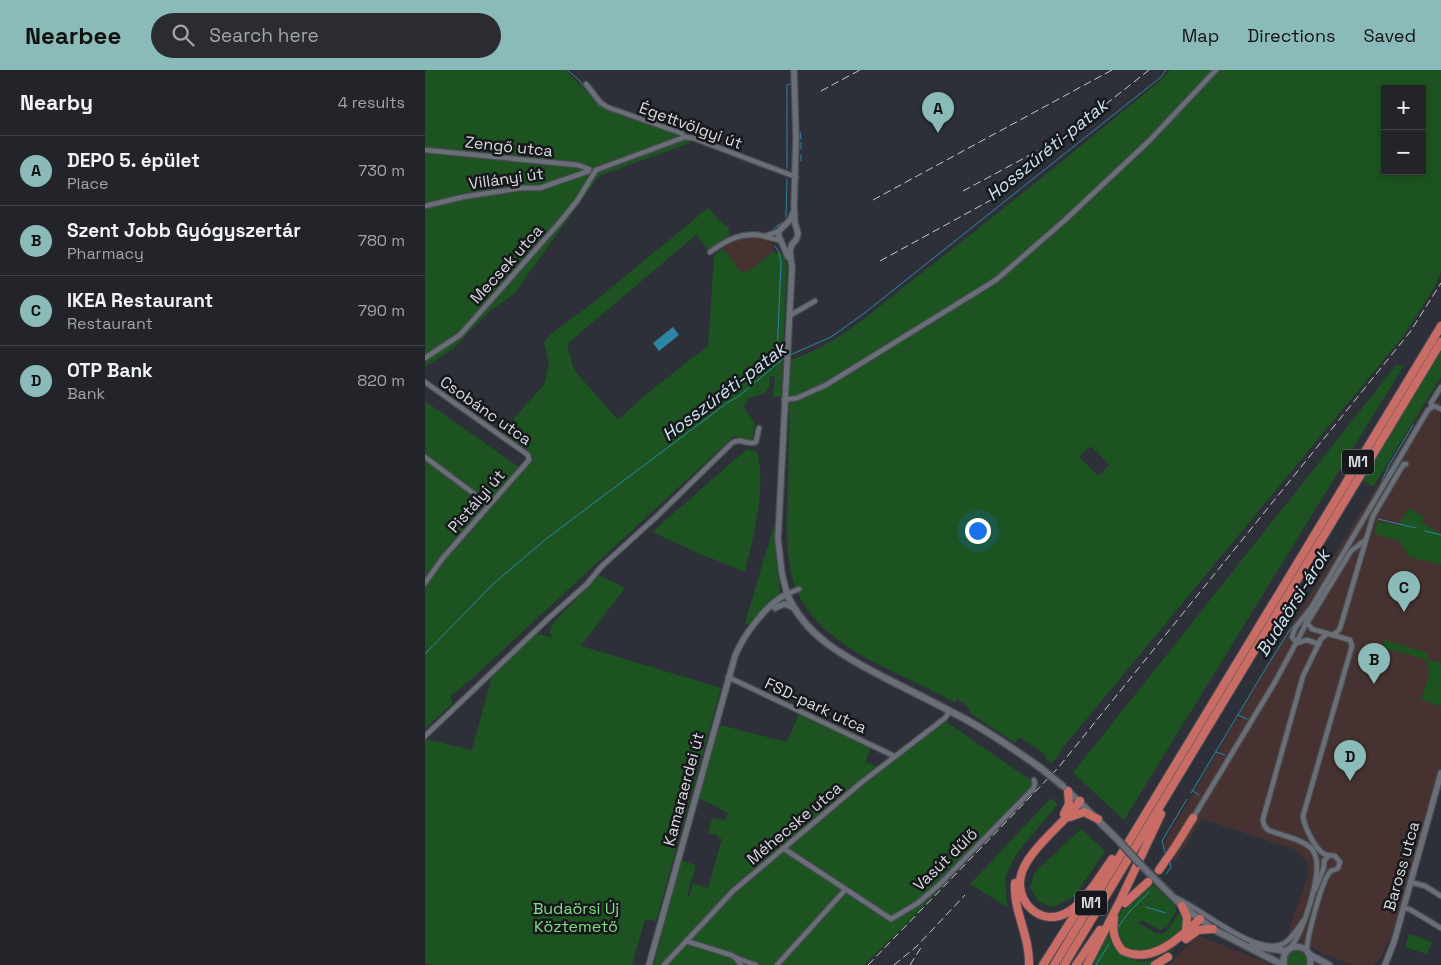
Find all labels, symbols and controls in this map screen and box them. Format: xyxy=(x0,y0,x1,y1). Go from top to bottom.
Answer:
search box xyxy=(151,13,501,58)
text: Nearbee xyxy=(25,20,121,51)
icon: search xyxy=(169,21,197,49)
text: Search here xyxy=(209,23,319,48)
text: Map xyxy=(1182,24,1219,47)
text: Directions xyxy=(1247,24,1336,47)
text: Saved xyxy=(1364,24,1416,47)
map controls xyxy=(1381,85,1426,175)
button: + xyxy=(1381,85,1426,130)
text: Nearby xyxy=(20,89,93,116)
text: 4 results xyxy=(338,92,405,113)
pin: A xyxy=(922,92,954,133)
water label: Hosszúréti-patak xyxy=(981,92,1114,206)
street label: Égettvölgyi út xyxy=(636,97,745,154)
button: − xyxy=(1381,130,1426,175)
street label: Zengő utca xyxy=(464,131,554,162)
text: DEPO 5. épület xyxy=(67,148,200,173)
text: A xyxy=(31,160,41,181)
text: 730 m xyxy=(358,160,405,181)
street label: Villányi út xyxy=(467,163,545,194)
text: Place xyxy=(67,173,109,194)
text: Szent Jobb Gyógyszertár xyxy=(67,218,301,243)
street label: Mecsek utca xyxy=(465,220,547,308)
text: B xyxy=(31,230,41,251)
text: 780 m xyxy=(358,230,405,251)
text: Pharmacy xyxy=(67,243,144,264)
text: IKEA Restaurant xyxy=(67,288,213,313)
text: C xyxy=(31,300,41,321)
text: 790 m xyxy=(358,300,405,321)
text: Restaurant xyxy=(67,313,153,334)
water label: Hosszúréti-patak xyxy=(657,336,792,446)
text: OTP Bank xyxy=(67,358,153,383)
text: D xyxy=(31,370,41,391)
text: 820 m xyxy=(357,370,405,391)
street label: Csobánc utca xyxy=(436,371,536,450)
text: Bank xyxy=(67,383,105,404)
road number: M1 xyxy=(1342,450,1374,474)
street label: Pistályi út xyxy=(443,465,510,537)
your location xyxy=(965,518,991,544)
water label: Budaörsi-árok xyxy=(1250,543,1336,661)
pin: C xyxy=(1388,571,1420,612)
pin: B xyxy=(1358,643,1390,684)
street label: FSD-park utca xyxy=(761,673,870,738)
street label: Kamaraerdei út xyxy=(658,730,709,848)
pin: D xyxy=(1334,740,1366,781)
street label: Méhecske utca xyxy=(742,777,846,869)
street label: Baross utca xyxy=(1379,819,1424,913)
street label: Vasút dűlő xyxy=(909,823,982,895)
road number: M1 xyxy=(1075,890,1107,916)
park label: Budaörsi Új Köztemető xyxy=(533,898,619,937)

